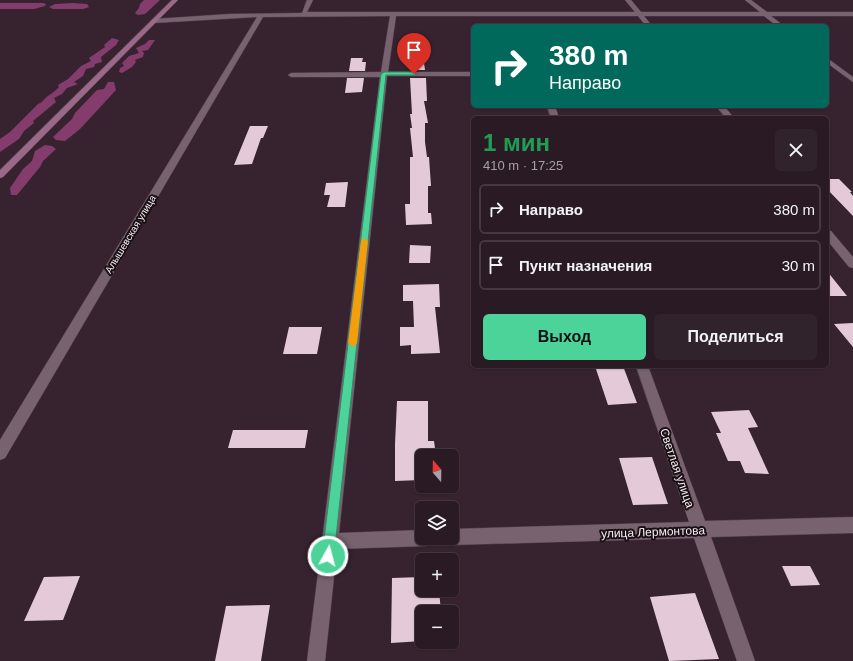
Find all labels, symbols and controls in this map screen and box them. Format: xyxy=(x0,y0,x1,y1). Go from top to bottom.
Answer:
pin xyxy=(397,33,431,74)
icon: arrive xyxy=(403,39,425,61)
icon: right xyxy=(483,40,535,92)
text: 380 m xyxy=(549,40,628,71)
text: Направо xyxy=(549,73,621,93)
text: 1 мин xyxy=(483,129,550,156)
button: close xyxy=(775,129,817,171)
text: 410 m · 17:25 xyxy=(483,158,563,173)
street label: Алышевская улица xyxy=(103,193,158,275)
icon: right xyxy=(485,198,507,220)
text: Направо xyxy=(519,201,583,218)
text: 380 m xyxy=(773,201,815,218)
icon: arrive xyxy=(485,254,507,276)
text: Пункт назначения xyxy=(519,257,652,274)
text: 30 m xyxy=(782,257,815,274)
button: Выход xyxy=(483,314,646,360)
button: Поделиться xyxy=(654,314,817,360)
street label: Светлая улица xyxy=(657,427,697,510)
north arrow xyxy=(415,449,459,493)
map controls xyxy=(415,449,459,649)
button: layers xyxy=(415,501,459,545)
street label: улица Лермонтова xyxy=(601,523,706,541)
position arrow xyxy=(307,535,349,577)
button: + xyxy=(415,553,459,597)
button: − xyxy=(415,605,459,649)

